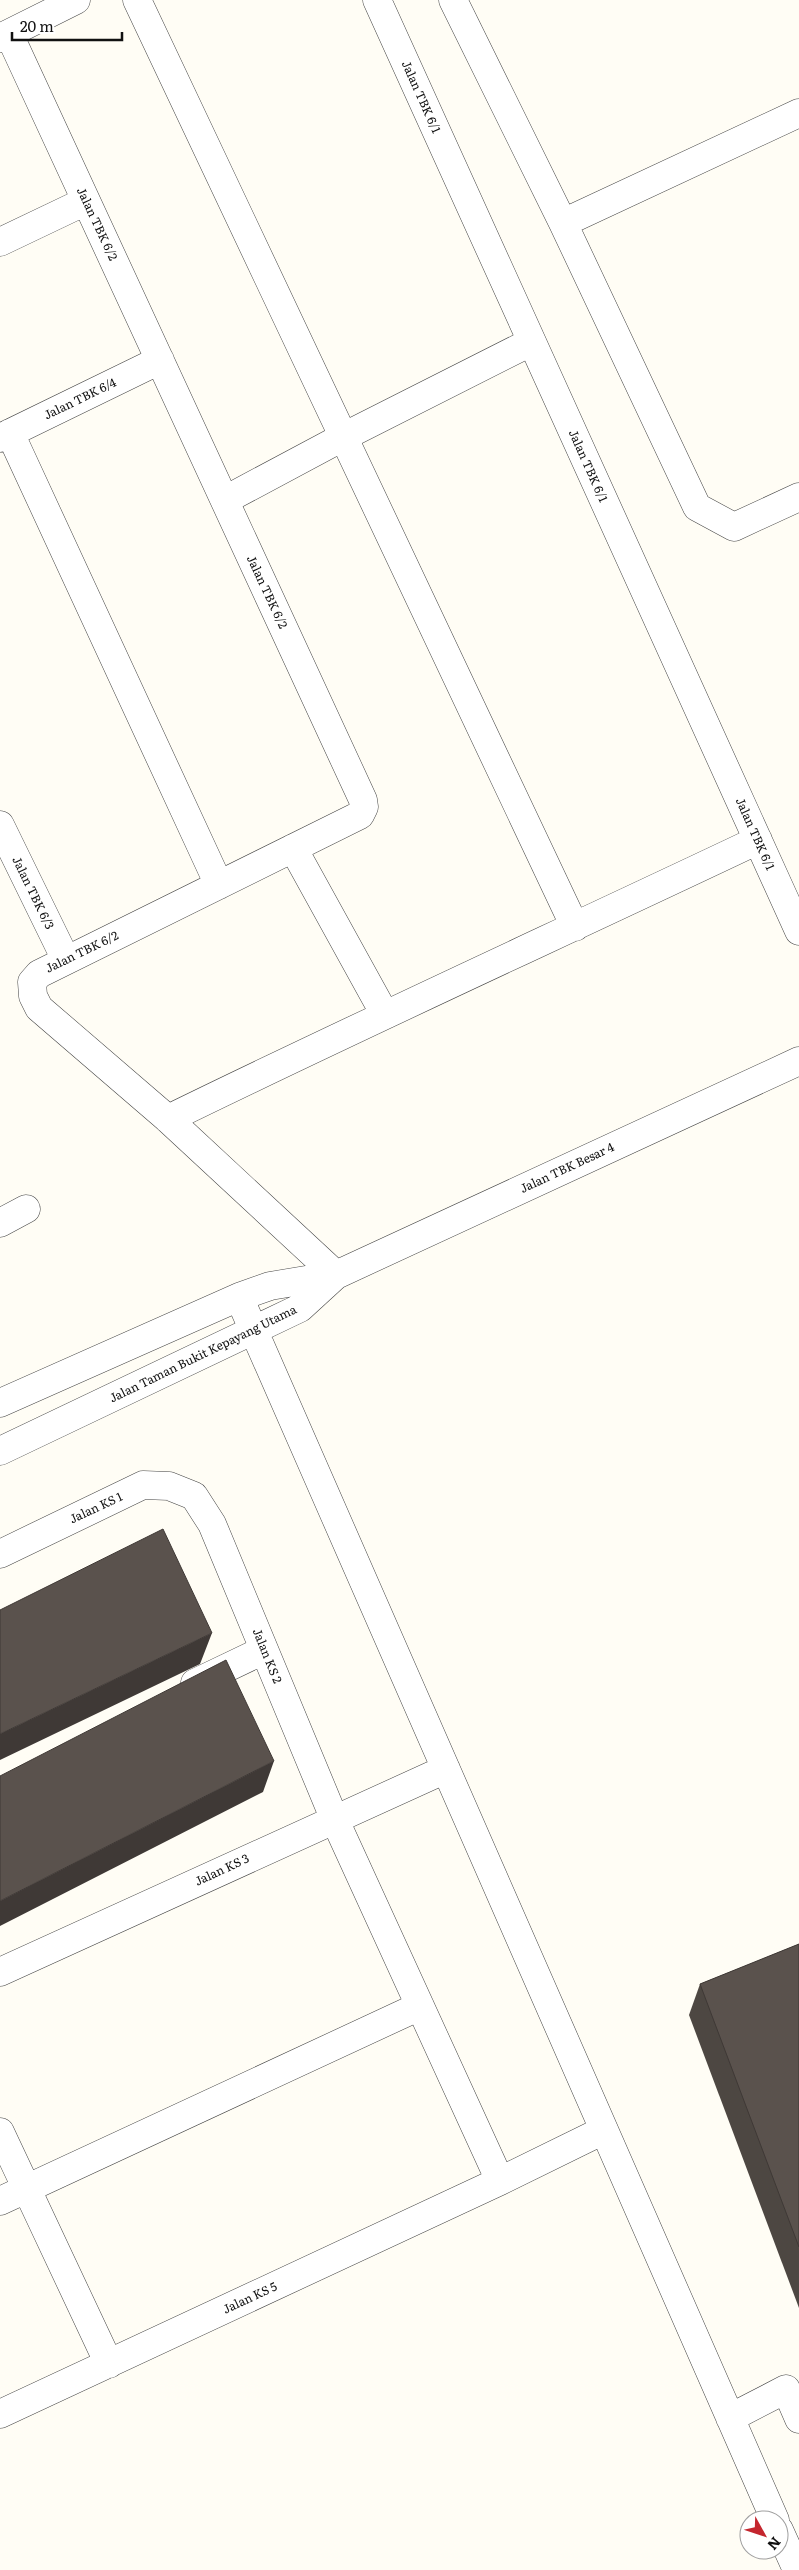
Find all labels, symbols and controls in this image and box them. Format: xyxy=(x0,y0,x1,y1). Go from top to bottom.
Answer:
scale bar xyxy=(12,10,122,42)
text: 20 m xyxy=(20,14,54,37)
street label: Jalan TBK 6/1 xyxy=(398,57,446,136)
street label: Jalan TBK 6/2 xyxy=(73,184,123,263)
street label: Jalan TBK 6/4 xyxy=(40,373,119,423)
street label: Jalan TBK 6/1 xyxy=(565,426,613,505)
street label: Jalan TBK 6/2 xyxy=(243,552,293,631)
street label: Jalan TBK 6/1 xyxy=(732,794,780,873)
street label: Jalan TBK 6/3 xyxy=(8,853,59,932)
street label: Jalan TBK 6/2 xyxy=(42,926,121,977)
street label: Jalan TBK Besar 4 xyxy=(517,1137,617,1197)
street label: Jalan Taman Bukit Kepayang Utama xyxy=(106,1300,300,1406)
street label: Jalan KS 1 xyxy=(66,1487,125,1527)
street label: Jalan KS 2 xyxy=(249,1625,287,1686)
street label: Jalan KS 3 xyxy=(191,1849,252,1890)
street label: Jalan KS 5 xyxy=(219,2277,280,2318)
north arrow xyxy=(739,2510,789,2560)
text: N xyxy=(763,2533,786,2555)

